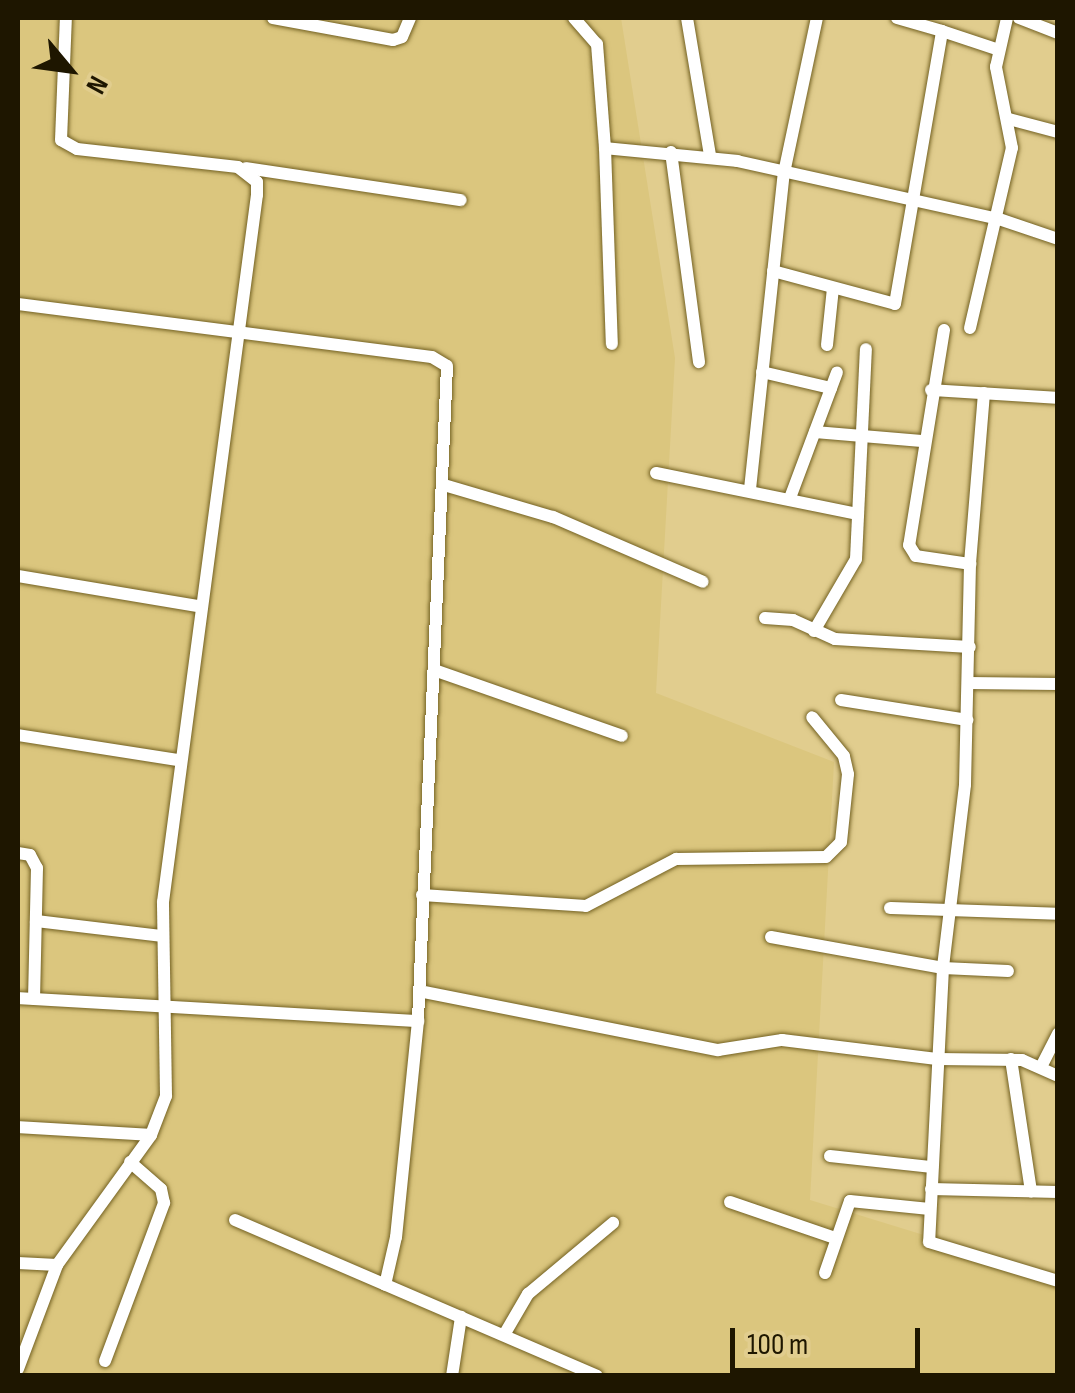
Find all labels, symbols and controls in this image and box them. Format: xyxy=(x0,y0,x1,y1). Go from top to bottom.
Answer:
north arrow xyxy=(20,20,120,120)
text: N xyxy=(79,70,115,99)
scale bar xyxy=(735,1308,925,1370)
text: 100 m xyxy=(747,1327,808,1363)

